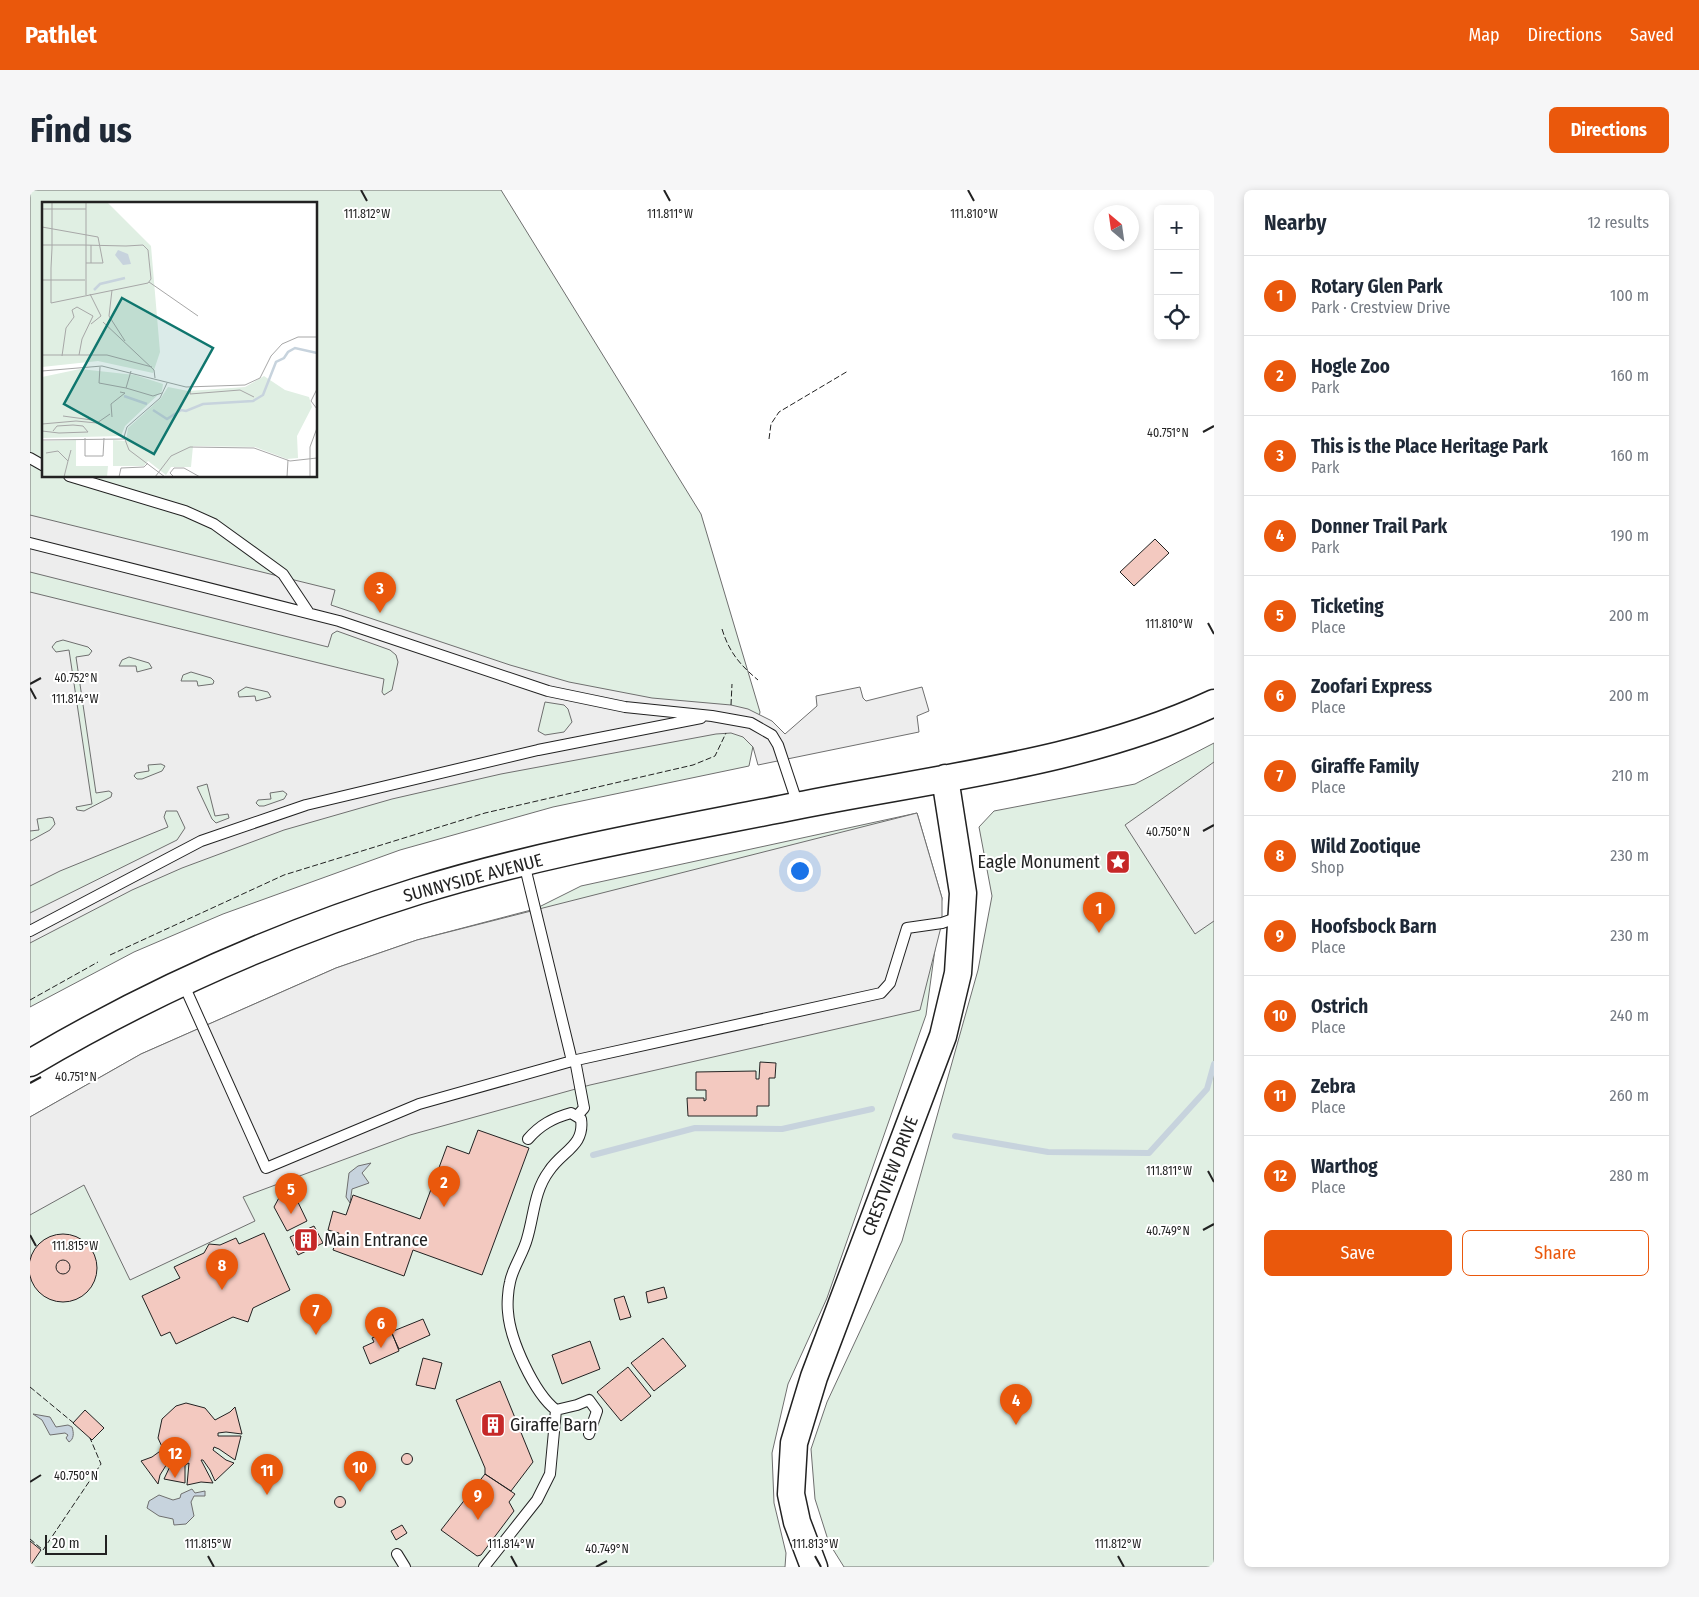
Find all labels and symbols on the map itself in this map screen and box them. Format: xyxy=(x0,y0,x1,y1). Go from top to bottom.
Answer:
inset map xyxy=(42,202,318,478)
north arrow xyxy=(1094,205,1139,250)
text: 111.812°W xyxy=(344,207,390,221)
text: 111.811°W xyxy=(647,207,693,221)
text: 111.810°W xyxy=(950,207,998,221)
text: 40.751°N xyxy=(1147,426,1189,440)
pin: 3 xyxy=(364,572,396,613)
text: 111.810°W xyxy=(1145,617,1193,631)
text: 40.752°N xyxy=(55,671,97,685)
text: 111.814°W xyxy=(51,692,99,706)
text: 40.750°N xyxy=(1146,825,1190,839)
street label: SUNNYSIDE AVENUE xyxy=(401,849,545,907)
place icon: Eagle Monument xyxy=(1105,849,1131,875)
place label: Eagle Monument xyxy=(978,851,1100,873)
your location xyxy=(787,858,813,884)
pin: 1 xyxy=(1083,892,1115,933)
text: 40.751°N xyxy=(55,1070,97,1084)
street label: CRESTVIEW DRIVE xyxy=(857,1113,923,1239)
text: 111.811°W xyxy=(1146,1164,1192,1178)
pin: 2 xyxy=(428,1166,460,1207)
pin: 5 xyxy=(275,1173,307,1214)
text: 40.749°N xyxy=(1146,1224,1190,1238)
building icon: Main Entrance xyxy=(293,1227,319,1253)
place label: Main Entrance xyxy=(324,1229,428,1251)
text: 111.815°W xyxy=(52,1239,98,1253)
pin: 8 xyxy=(206,1249,238,1290)
pin: 7 xyxy=(300,1294,332,1335)
pin: 6 xyxy=(365,1307,397,1348)
pin: 4 xyxy=(1000,1384,1032,1425)
building icon: Giraffe Barn xyxy=(480,1412,506,1438)
place label: Giraffe Barn xyxy=(510,1414,598,1436)
pin: 12 xyxy=(159,1437,191,1478)
pin: 10 xyxy=(344,1451,376,1492)
pin: 11 xyxy=(251,1454,283,1495)
text: 40.750°N xyxy=(54,1469,98,1483)
pin: 9 xyxy=(462,1479,494,1520)
scale bar xyxy=(45,1532,108,1555)
text: 111.815°W xyxy=(185,1537,231,1551)
text: 111.814°W xyxy=(487,1537,535,1551)
text: 111.813°W xyxy=(792,1537,838,1551)
text: 111.812°W xyxy=(1095,1537,1141,1551)
text: 40.749°N xyxy=(585,1542,629,1556)

